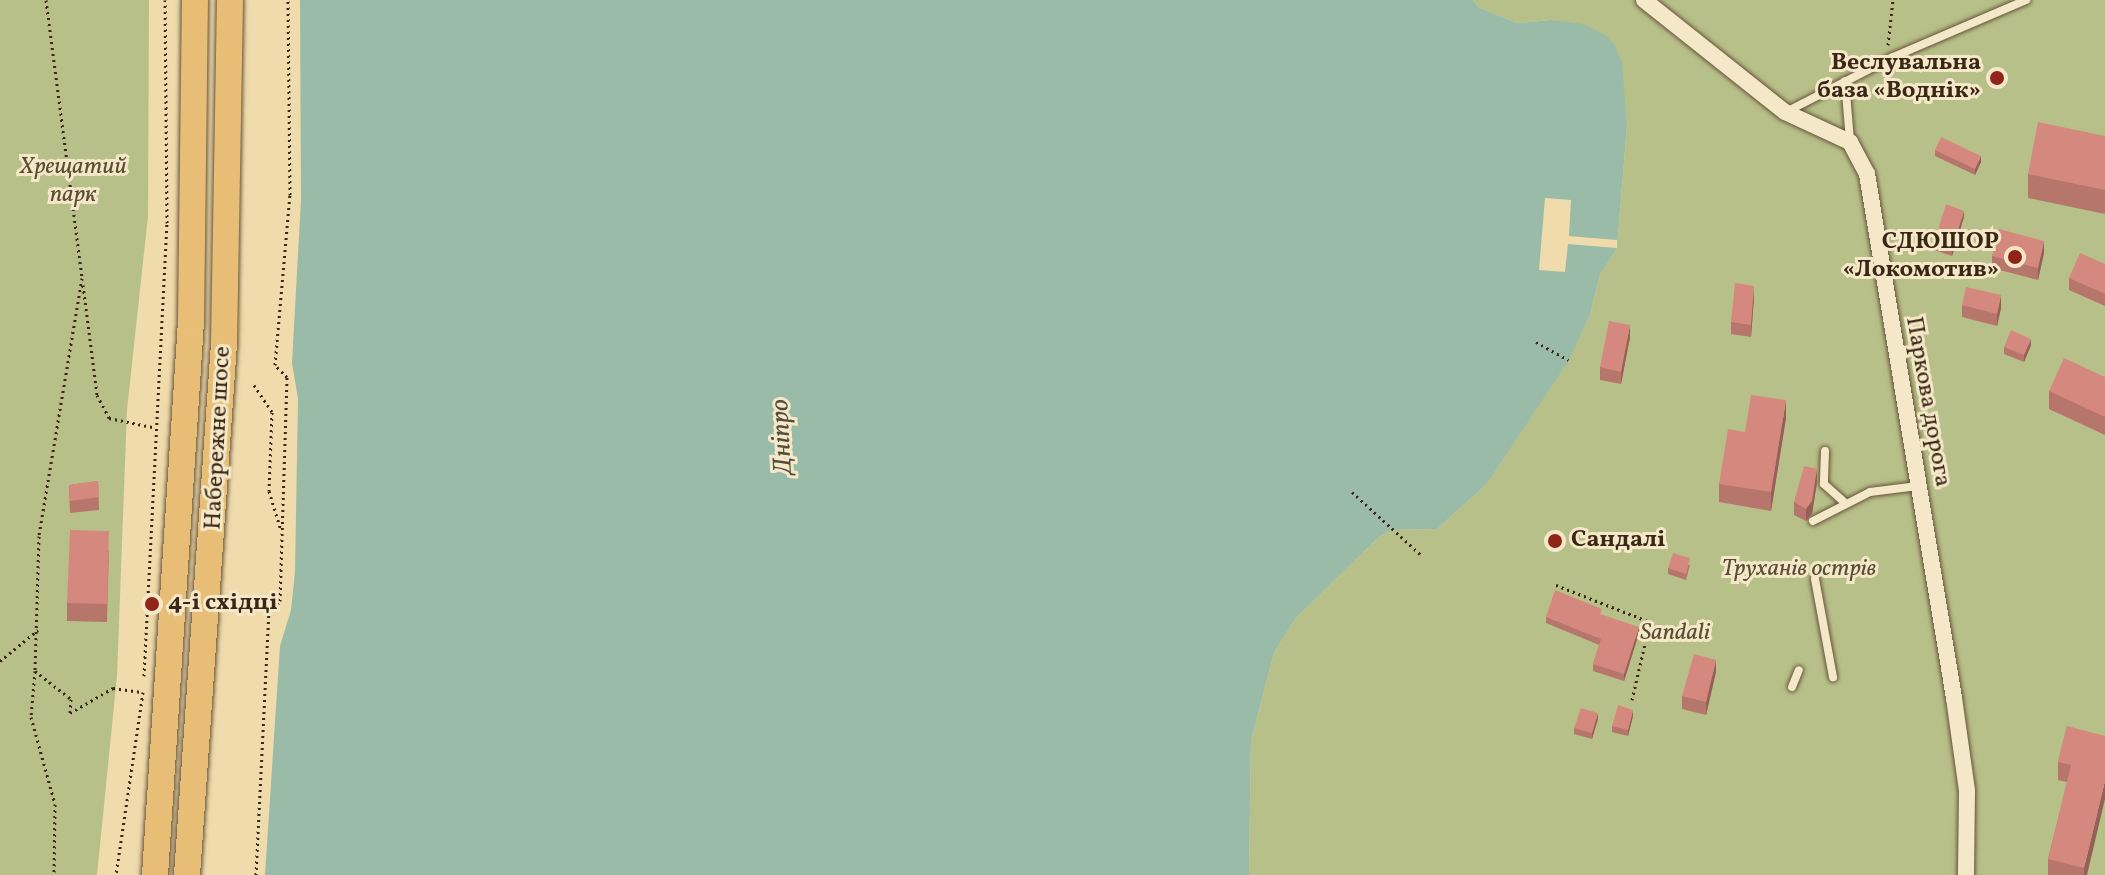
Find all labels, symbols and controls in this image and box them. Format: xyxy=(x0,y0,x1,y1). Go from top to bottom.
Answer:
place label: Веслувальна база «Воднік» xyxy=(1817,50,1981,106)
marker: Веслувальна база «Воднік» xyxy=(1988,69,2006,87)
park label: Хрещатий парк xyxy=(19,154,127,210)
place label: СДЮШОР «Локомотив» xyxy=(1843,229,1999,285)
marker: СДЮШОР «Локомотив» xyxy=(2006,248,2024,266)
street label: Паркова дорога xyxy=(1898,315,1956,489)
street label: Набережне шосе xyxy=(200,345,238,531)
water label: Дніпро xyxy=(765,399,801,475)
place label: Сандалі xyxy=(1571,527,1666,555)
marker: Сандалі xyxy=(1546,532,1564,550)
park label: Труханів острів xyxy=(1722,556,1876,584)
place label: 4-і східці xyxy=(168,590,278,618)
marker: 4-і східці xyxy=(143,595,161,613)
park label: Sandali xyxy=(1640,620,1710,648)

